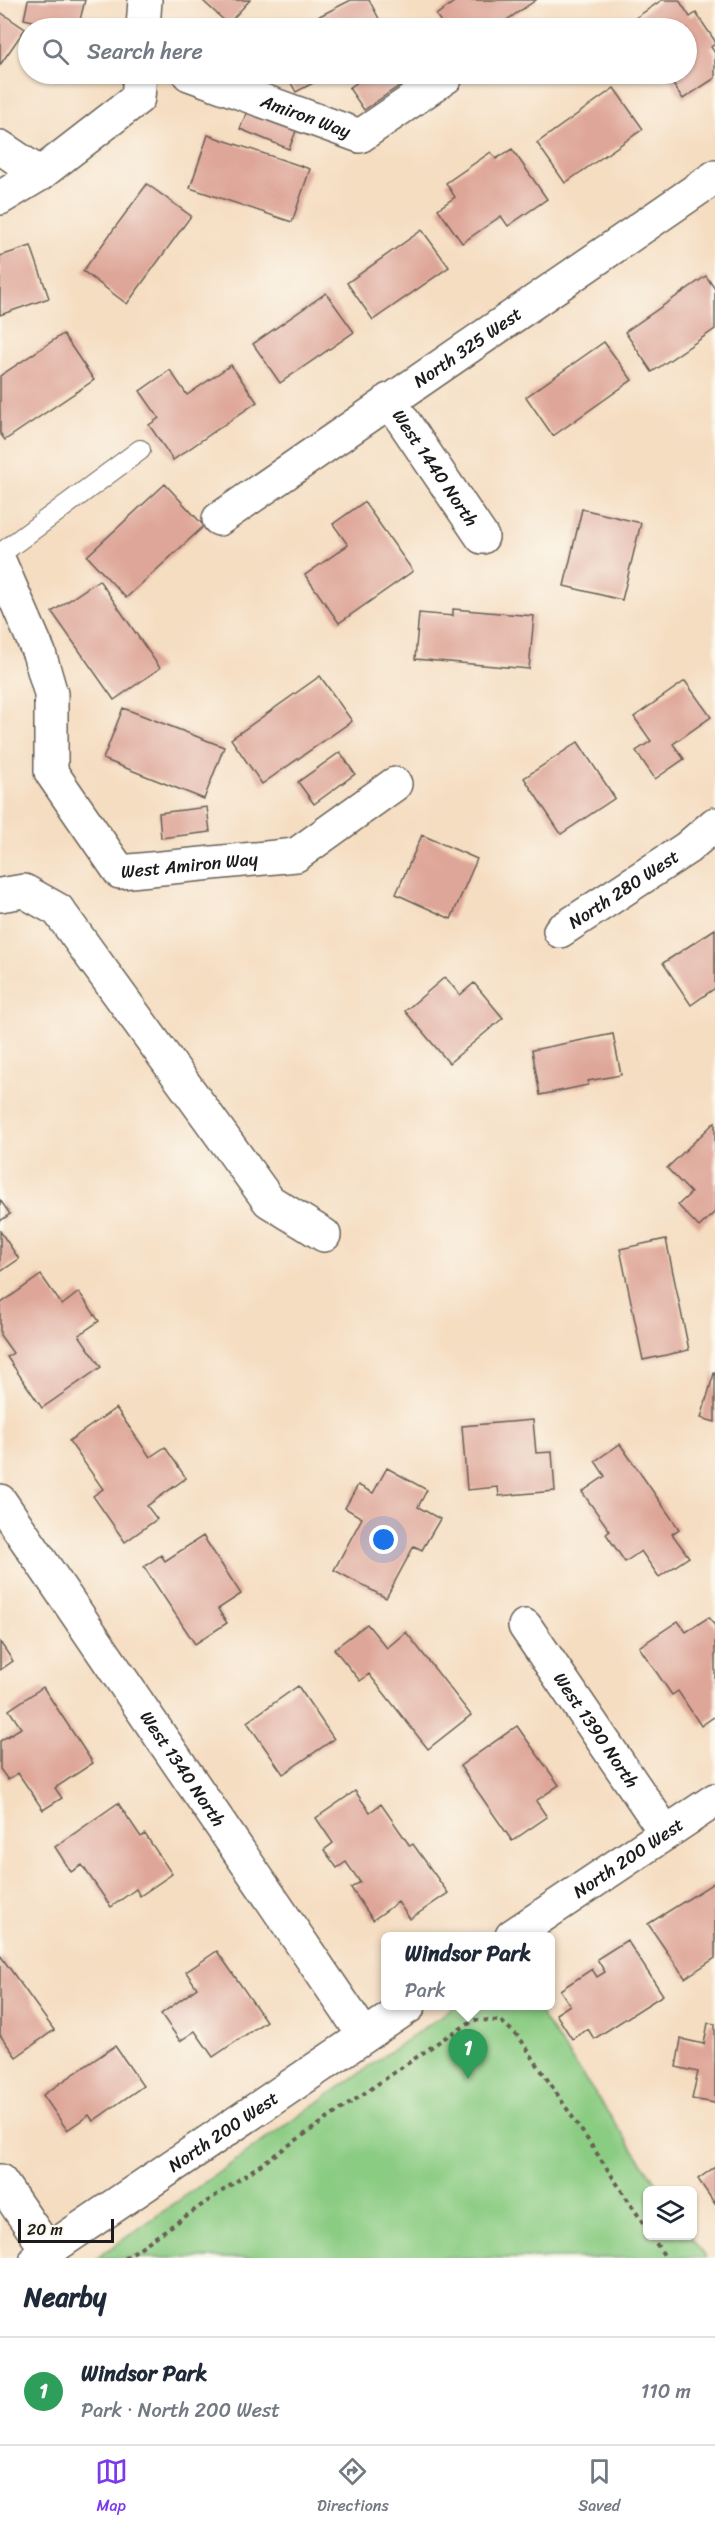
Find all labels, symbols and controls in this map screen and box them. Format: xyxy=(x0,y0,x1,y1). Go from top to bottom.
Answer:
search box xyxy=(18,18,697,84)
text: Search here xyxy=(87,32,203,71)
icon: search xyxy=(39,35,72,68)
street label: Amiron Way xyxy=(255,85,356,148)
street label: North 325 West xyxy=(407,298,529,397)
street label: West 1440 North xyxy=(383,402,487,533)
street label: North 280 West xyxy=(561,841,686,938)
street label: West Amiron Way xyxy=(119,843,260,888)
your location xyxy=(369,1525,398,1554)
street label: West 1390 North xyxy=(545,1665,647,1795)
street label: West 1340 North xyxy=(131,1704,234,1834)
street label: North 200 West xyxy=(566,1809,691,1907)
popup xyxy=(381,1932,555,2010)
text: Windsor Park xyxy=(405,1934,531,1973)
text: Park xyxy=(405,1973,446,2008)
pin: 1 xyxy=(448,2030,488,2079)
street label: North 200 West xyxy=(161,2083,285,2181)
map controls xyxy=(643,2186,697,2240)
button: layers xyxy=(643,2186,697,2240)
text: 20 m xyxy=(27,2215,63,2244)
scale bar xyxy=(18,2216,114,2244)
text: Nearby xyxy=(24,2274,106,2320)
text: Windsor Park xyxy=(81,2354,208,2393)
text: 1 xyxy=(39,2374,48,2409)
text: 110 m xyxy=(641,2374,691,2409)
text: Park · North 200 West xyxy=(81,2393,280,2428)
tab: Map xyxy=(95,2455,128,2520)
tab: Directions xyxy=(317,2455,389,2520)
tab: Saved xyxy=(578,2455,620,2520)

